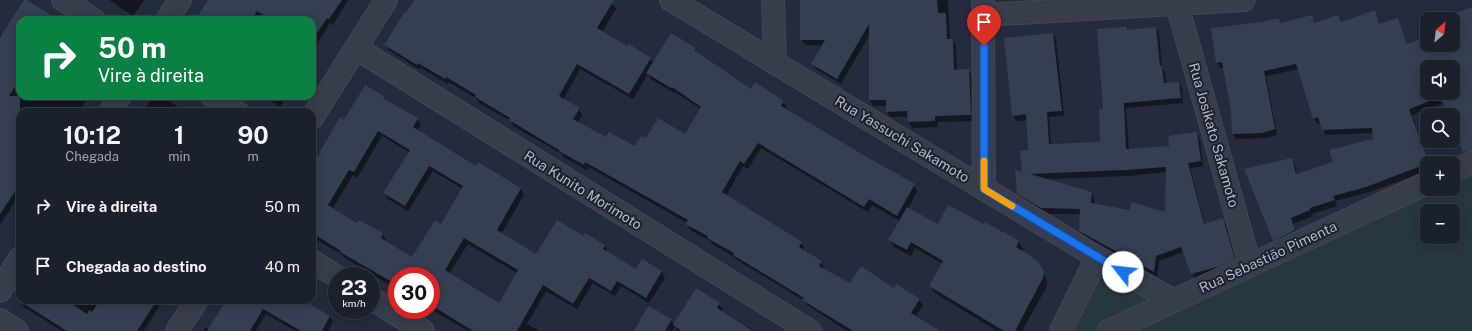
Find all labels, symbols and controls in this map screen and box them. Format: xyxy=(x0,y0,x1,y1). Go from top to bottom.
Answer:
pin xyxy=(967,5,1001,46)
icon: arrive xyxy=(973,11,995,33)
north arrow xyxy=(1420,12,1460,52)
map controls xyxy=(1420,12,1460,244)
text: 50 m xyxy=(98,31,166,64)
icon: right xyxy=(32,32,84,84)
button: sound xyxy=(1420,60,1460,100)
street label: Rua Josikato Sakamoto xyxy=(1186,61,1242,209)
text: Vire à direita xyxy=(98,65,204,86)
street label: Rua Yassuchi Sakamoto xyxy=(832,92,972,186)
button: search xyxy=(1420,108,1460,148)
text: 10:12 xyxy=(63,121,121,149)
text: 1 xyxy=(174,121,184,149)
text: 90 xyxy=(238,121,269,149)
street label: Rua Kunito Morimoto xyxy=(521,147,645,233)
text: Chegada xyxy=(65,149,119,164)
text: min xyxy=(168,149,190,164)
text: m xyxy=(247,149,259,164)
button: + xyxy=(1420,156,1460,196)
icon: right xyxy=(32,195,54,217)
text: Vire à direita xyxy=(66,198,157,215)
text: 50 m xyxy=(265,198,300,215)
button: − xyxy=(1420,204,1460,244)
street label: Rua Sebastião Pimenta xyxy=(1197,218,1339,296)
position arrow xyxy=(1102,251,1144,293)
icon: arrive xyxy=(32,255,54,277)
text: Chegada ao destino xyxy=(66,258,207,275)
text: 40 m xyxy=(265,258,300,275)
speed limit sign: 30 xyxy=(388,267,440,319)
text: 23 xyxy=(341,276,367,300)
text: km/h xyxy=(342,297,366,309)

